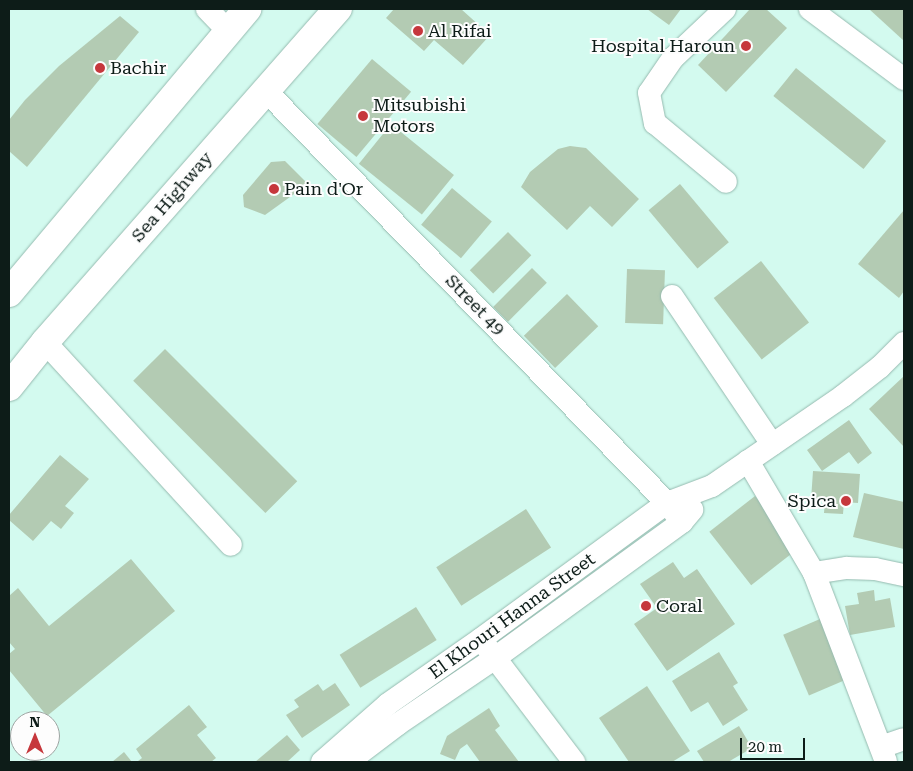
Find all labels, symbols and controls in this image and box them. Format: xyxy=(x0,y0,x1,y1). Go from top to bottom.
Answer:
place label: Al Rifai xyxy=(428,20,491,42)
marker: Al Rifai xyxy=(412,25,424,37)
place label: Hospital Haroun xyxy=(591,35,735,57)
marker: Hospital Haroun xyxy=(739,39,753,53)
place label: Bachir xyxy=(110,57,166,79)
marker: Bachir xyxy=(94,62,106,74)
place label: Mitsubishi Motors xyxy=(373,95,466,138)
marker: Mitsubishi Motors xyxy=(357,110,369,122)
street label: Sea Highway xyxy=(127,147,217,247)
place label: Pain d'Or xyxy=(284,178,363,200)
marker: Pain d'Or xyxy=(268,183,280,195)
street label: Street 49 xyxy=(441,270,509,340)
place label: Spica xyxy=(787,490,836,512)
marker: Spica xyxy=(840,495,852,507)
street label: El Khouri Hanna Street xyxy=(425,548,599,684)
place label: Coral xyxy=(656,595,703,617)
marker: Coral xyxy=(640,600,652,612)
north arrow xyxy=(10,711,60,761)
text: N xyxy=(30,714,40,730)
scale bar xyxy=(743,728,808,760)
text: 20 m xyxy=(748,738,782,756)

